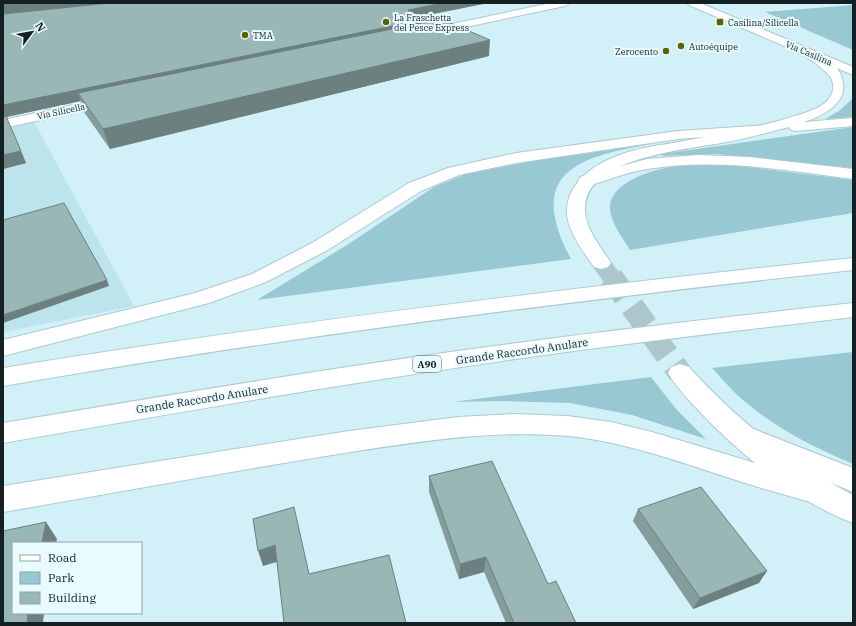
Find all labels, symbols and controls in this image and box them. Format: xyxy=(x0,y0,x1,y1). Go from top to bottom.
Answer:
north arrow xyxy=(12,12,52,52)
place label: La Fraschetta del Pesce Express xyxy=(394,12,469,33)
marker: La Fraschetta del Pesce Express xyxy=(381,17,391,27)
marker: Casilina/Silicella xyxy=(715,17,725,27)
place label: Casilina/Silicella xyxy=(728,17,799,28)
text: N xyxy=(32,19,49,34)
marker: TMA xyxy=(240,30,250,40)
place label: TMA xyxy=(253,30,274,41)
street label: Via Casilina xyxy=(784,38,834,68)
marker: Autoéquipe xyxy=(676,41,686,51)
place label: Autoéquipe xyxy=(689,41,738,52)
place label: Zerocento xyxy=(615,46,658,57)
marker: Zerocento xyxy=(661,46,671,56)
street label: Via Silicella xyxy=(36,101,86,121)
street label: Grande Raccordo Anulare xyxy=(455,335,589,367)
road number: A90 xyxy=(413,356,441,372)
street label: Grande Raccordo Anulare xyxy=(135,382,269,416)
legend xyxy=(12,542,142,614)
text: Road xyxy=(48,550,77,565)
text: Park xyxy=(48,570,74,585)
text: Building xyxy=(48,590,96,605)

